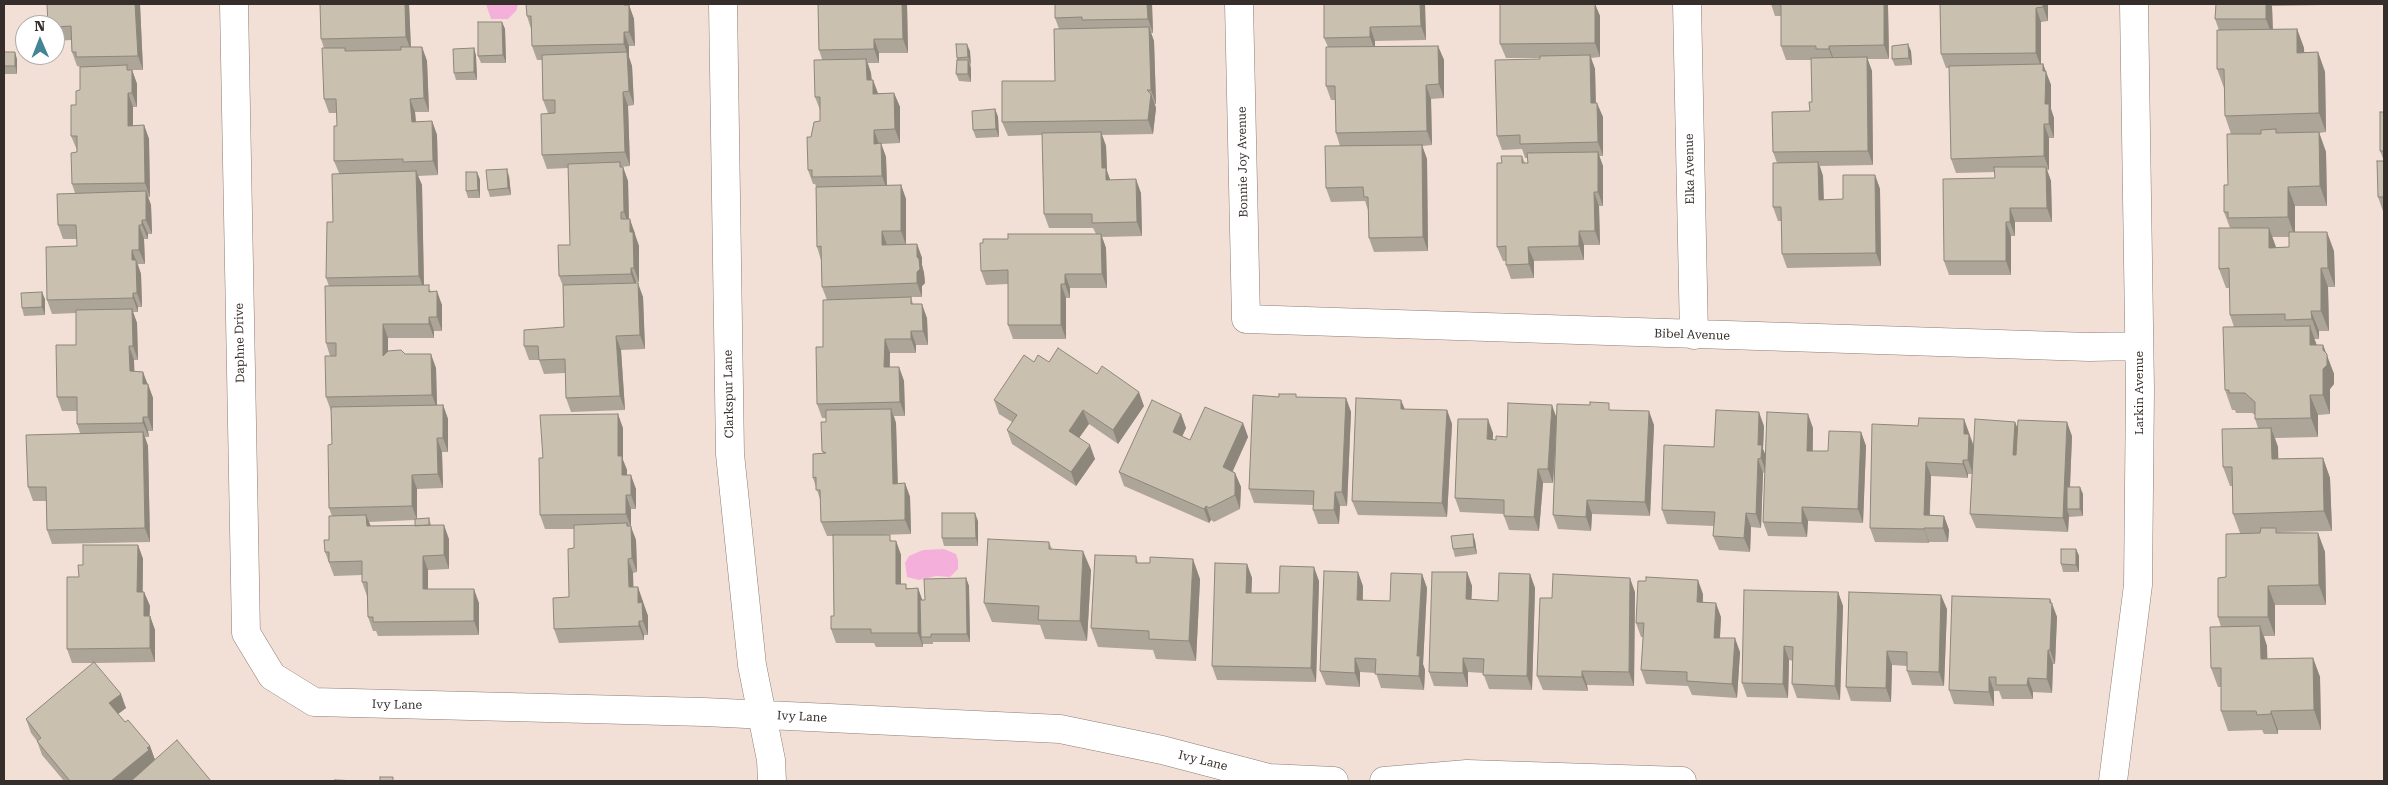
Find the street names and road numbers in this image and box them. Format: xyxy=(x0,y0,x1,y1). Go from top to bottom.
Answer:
street label: Bonnie Joy Avenue xyxy=(1235,106,1251,218)
street label: Elka Avenue xyxy=(1682,133,1698,205)
street label: Daphne Drive xyxy=(232,303,248,383)
street label: Bibel Avenue xyxy=(1654,326,1730,344)
street label: Clarkspur Lane xyxy=(721,350,737,438)
street label: Larkin Avenue xyxy=(2132,351,2146,435)
street label: Ivy Lane xyxy=(372,697,422,713)
street label: Ivy Lane xyxy=(777,708,827,726)
street label: Ivy Lane xyxy=(1177,748,1229,774)

